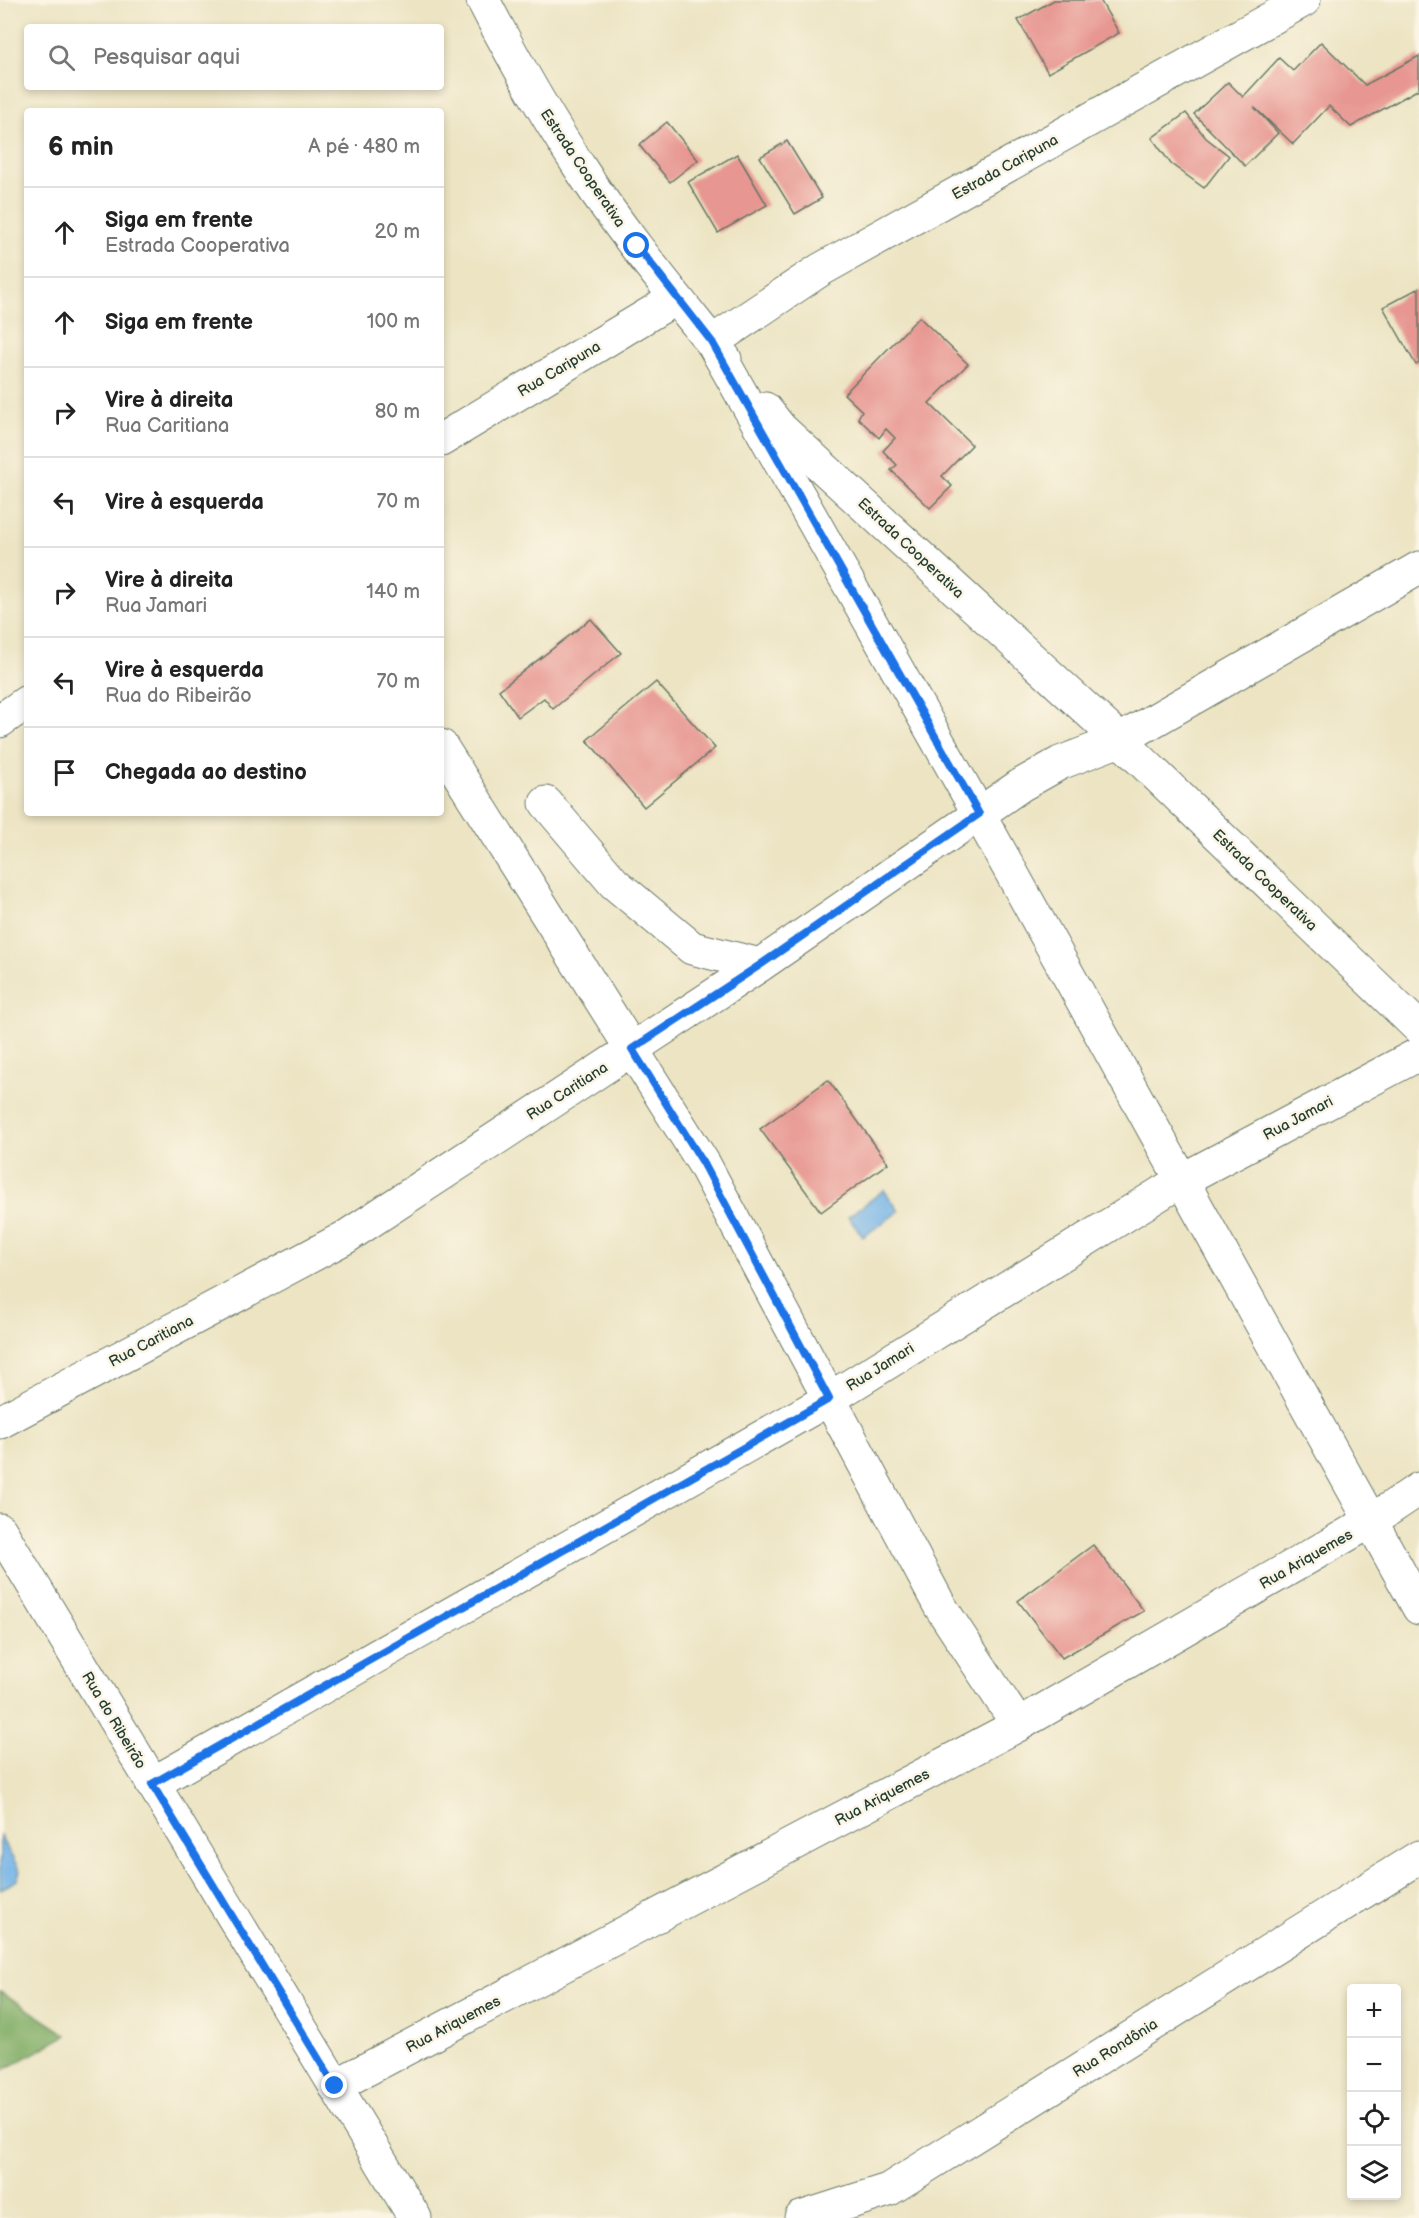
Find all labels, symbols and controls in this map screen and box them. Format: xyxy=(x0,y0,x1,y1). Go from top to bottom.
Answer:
search box xyxy=(24,24,444,90)
icon: search xyxy=(45,41,78,74)
text: Pesquisar aqui xyxy=(93,44,240,71)
street label: Estrada Cooperativa xyxy=(536,105,629,231)
street label: Estrada Caripuna xyxy=(949,130,1062,204)
text: 6 min xyxy=(48,132,114,163)
text: A pé · 480 m xyxy=(308,135,420,159)
text: Siga em frente xyxy=(105,207,253,234)
icon: ahead xyxy=(48,216,81,249)
text: 20 m xyxy=(375,220,420,244)
route start xyxy=(623,232,649,258)
text: Estrada Cooperativa xyxy=(105,234,290,258)
icon: ahead xyxy=(48,306,81,339)
text: Siga em frente xyxy=(105,309,253,336)
text: 100 m xyxy=(367,310,420,334)
street label: Rua Caripuna xyxy=(514,337,604,402)
text: Vire à direita xyxy=(105,387,233,414)
icon: right xyxy=(48,396,81,429)
text: 80 m xyxy=(375,400,420,424)
text: Rua Caritiana xyxy=(105,414,229,438)
icon: left xyxy=(48,486,81,519)
text: Vire à esquerda xyxy=(105,489,264,516)
text: 70 m xyxy=(376,490,420,514)
street label: Estrada Cooperativa xyxy=(853,494,968,603)
text: Vire à direita xyxy=(105,567,233,594)
icon: right xyxy=(48,576,81,609)
text: 140 m xyxy=(366,580,420,604)
text: Rua Jamari xyxy=(105,594,207,618)
text: Vire à esquerda xyxy=(105,657,264,684)
icon: left xyxy=(48,666,81,699)
text: 70 m xyxy=(376,670,420,694)
text: Rua do Ribeirão xyxy=(105,684,252,708)
icon: arrive xyxy=(48,756,81,789)
text: Chegada ao destino xyxy=(105,759,307,786)
street label: Estrada Cooperativa xyxy=(1208,825,1321,935)
street label: Rua Caritiana xyxy=(523,1058,612,1125)
street label: Rua Jamari xyxy=(1260,1092,1337,1145)
street label: Rua Caritiana xyxy=(106,1311,197,1372)
street label: Rua Jamari xyxy=(843,1339,918,1396)
street label: Rua Ariquemes xyxy=(1256,1525,1357,1594)
street label: Rua do Ribeirão xyxy=(77,1668,150,1772)
street label: Rua Ariquemes xyxy=(832,1764,933,1830)
map controls xyxy=(1347,1984,1401,2200)
button: + xyxy=(1347,1984,1401,2038)
street label: Rua Ariquemes xyxy=(403,1991,504,2057)
street label: Rua Rondônia xyxy=(1069,2015,1161,2082)
button: − xyxy=(1347,2038,1401,2092)
route end xyxy=(321,2072,347,2098)
button: locate xyxy=(1347,2092,1401,2146)
button: layers xyxy=(1347,2146,1401,2200)

